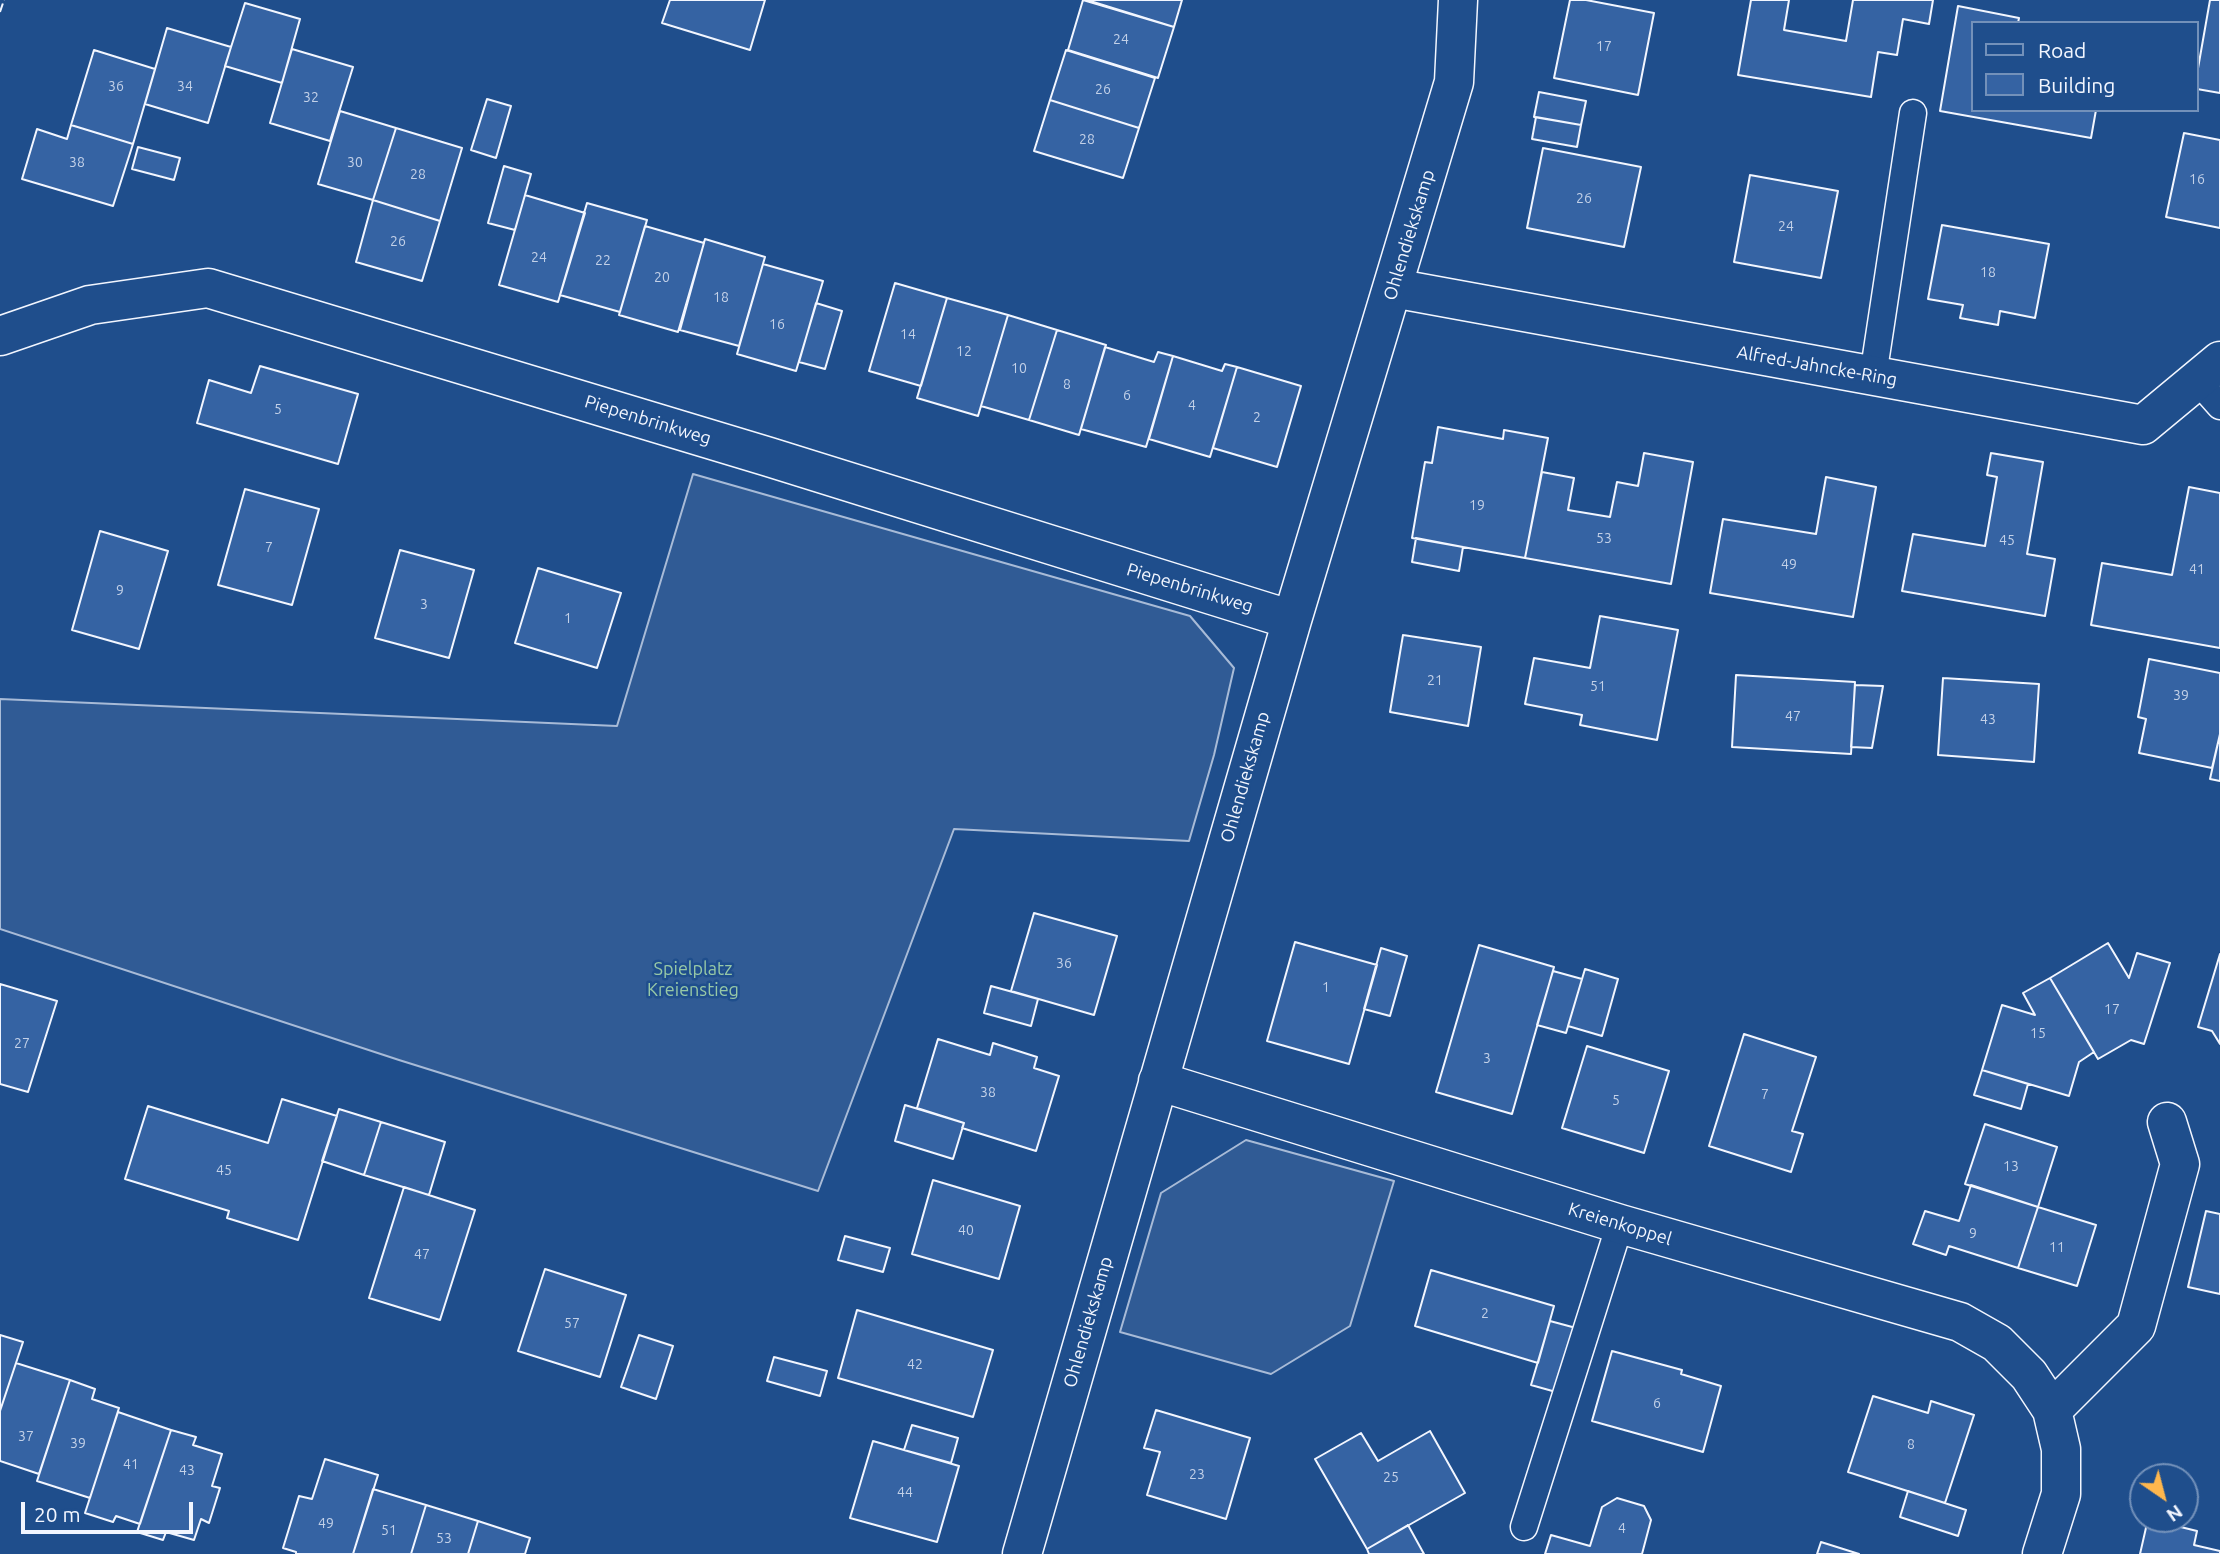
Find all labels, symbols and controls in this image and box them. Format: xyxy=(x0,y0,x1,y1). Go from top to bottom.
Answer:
legend xyxy=(1972,21,2199,112)
house number: 24 xyxy=(1113,31,1129,47)
house number: 17 xyxy=(1596,38,1612,54)
text: Road xyxy=(2038,38,2086,62)
text: Building xyxy=(2038,73,2115,97)
house number: 36 xyxy=(108,78,124,94)
house number: 34 xyxy=(177,78,193,94)
house number: 26 xyxy=(1095,81,1111,97)
house number: 32 xyxy=(303,89,319,105)
house number: 28 xyxy=(1079,131,1095,147)
house number: 38 xyxy=(69,154,85,170)
house number: 30 xyxy=(347,154,363,170)
house number: 28 xyxy=(410,166,426,182)
street label: Ohlendiekskamp xyxy=(1379,167,1439,303)
house number: 16 xyxy=(2189,171,2205,187)
house number: 26 xyxy=(1576,190,1592,206)
house number: 24 xyxy=(1778,218,1794,234)
house number: 26 xyxy=(390,233,406,249)
house number: 24 xyxy=(531,249,547,265)
house number: 22 xyxy=(595,252,611,268)
house number: 18 xyxy=(1980,264,1996,280)
house number: 20 xyxy=(654,269,670,285)
house number: 18 xyxy=(713,289,729,305)
house number: 16 xyxy=(769,316,785,332)
house number: 14 xyxy=(900,326,916,342)
street label: Alfred-Jahncke-Ring xyxy=(1735,341,1899,391)
house number: 12 xyxy=(956,343,972,359)
house number: 10 xyxy=(1011,360,1027,376)
house number: 8 xyxy=(1063,376,1071,392)
house number: 6 xyxy=(1123,387,1131,403)
street label: Piepenbrinkweg xyxy=(582,390,714,450)
house number: 4 xyxy=(1188,397,1196,413)
house number: 5 xyxy=(274,401,282,417)
house number: 2 xyxy=(1253,409,1261,425)
house number: 19 xyxy=(1469,497,1485,513)
house number: 53 xyxy=(1596,530,1612,546)
house number: 45 xyxy=(1999,532,2015,548)
house number: 7 xyxy=(265,539,273,555)
house number: 49 xyxy=(1781,556,1797,572)
street label: Piepenbrinkweg xyxy=(1124,558,1256,618)
house number: 41 xyxy=(2189,561,2205,577)
house number: 9 xyxy=(116,582,124,598)
house number: 3 xyxy=(420,596,428,612)
house number: 1 xyxy=(564,610,572,626)
house number: 21 xyxy=(1427,672,1443,688)
house number: 51 xyxy=(1590,678,1606,694)
house number: 39 xyxy=(2173,687,2189,703)
house number: 47 xyxy=(1785,708,1801,724)
street label: Ohlendiekskamp xyxy=(1216,709,1274,845)
house number: 43 xyxy=(1980,711,1996,727)
house number: 36 xyxy=(1056,955,1072,971)
park label: Spielplatz Kreienstieg xyxy=(647,958,739,1000)
house number: 1 xyxy=(1322,979,1330,995)
house number: 17 xyxy=(2104,1001,2120,1017)
house number: 15 xyxy=(2030,1025,2046,1041)
house number: 27 xyxy=(14,1035,30,1051)
house number: 3 xyxy=(1483,1050,1491,1066)
house number: 38 xyxy=(980,1084,996,1100)
house number: 7 xyxy=(1761,1086,1769,1102)
house number: 5 xyxy=(1612,1092,1620,1108)
house number: 13 xyxy=(2003,1158,2019,1174)
house number: 45 xyxy=(216,1162,232,1178)
street label: Kreienkoppel xyxy=(1566,1198,1674,1250)
house number: 40 xyxy=(958,1222,974,1238)
house number: 9 xyxy=(1969,1225,1977,1241)
house number: 11 xyxy=(2049,1239,2065,1255)
house number: 47 xyxy=(414,1246,430,1262)
street label: Ohlendiekskamp xyxy=(1059,1254,1117,1390)
house number: 2 xyxy=(1481,1305,1489,1321)
house number: 57 xyxy=(564,1315,580,1331)
house number: 42 xyxy=(907,1356,923,1372)
house number: 6 xyxy=(1653,1395,1661,1411)
house number: 37 xyxy=(18,1428,34,1444)
house number: 39 xyxy=(70,1435,86,1451)
house number: 8 xyxy=(1907,1436,1915,1452)
house number: 41 xyxy=(123,1456,139,1472)
house number: 43 xyxy=(179,1462,195,1478)
north arrow xyxy=(2129,1463,2199,1533)
house number: 23 xyxy=(1189,1466,1205,1482)
house number: 25 xyxy=(1383,1469,1399,1485)
house number: 44 xyxy=(897,1484,913,1500)
scale bar xyxy=(24,1488,196,1532)
text: N xyxy=(2163,1500,2187,1527)
text: 20 m xyxy=(34,1502,81,1526)
house number: 49 xyxy=(318,1515,334,1531)
house number: 4 xyxy=(1618,1520,1626,1536)
house number: 51 xyxy=(381,1522,397,1538)
house number: 53 xyxy=(436,1530,452,1546)

